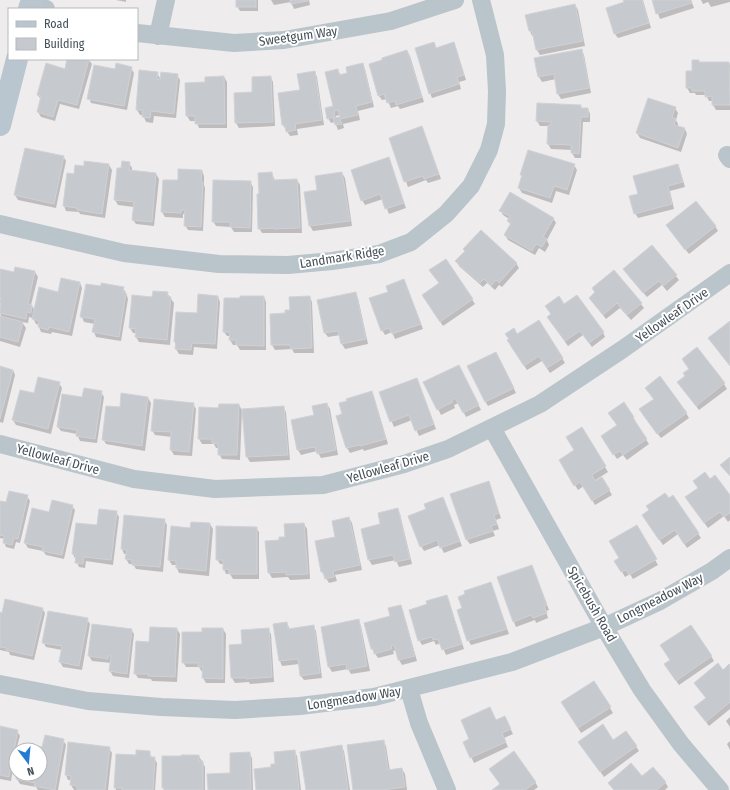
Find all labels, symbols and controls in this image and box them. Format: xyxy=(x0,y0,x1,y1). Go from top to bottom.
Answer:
legend xyxy=(8,8,138,60)
text: Road xyxy=(44,17,69,31)
street label: Sweetgum Way xyxy=(258,23,338,49)
text: Building xyxy=(44,37,85,51)
street label: Landmark Ridge xyxy=(299,243,385,271)
street label: Yellowleaf Drive xyxy=(633,285,711,345)
street label: Yellowleaf Drive xyxy=(15,441,101,477)
street label: Yellowleaf Drive xyxy=(345,448,431,486)
street label: Spicebush Road xyxy=(564,564,620,644)
street label: Longmeadow Way xyxy=(614,570,706,626)
street label: Longmeadow Way xyxy=(306,683,402,713)
north arrow xyxy=(8,742,48,782)
text: N xyxy=(26,764,36,778)

